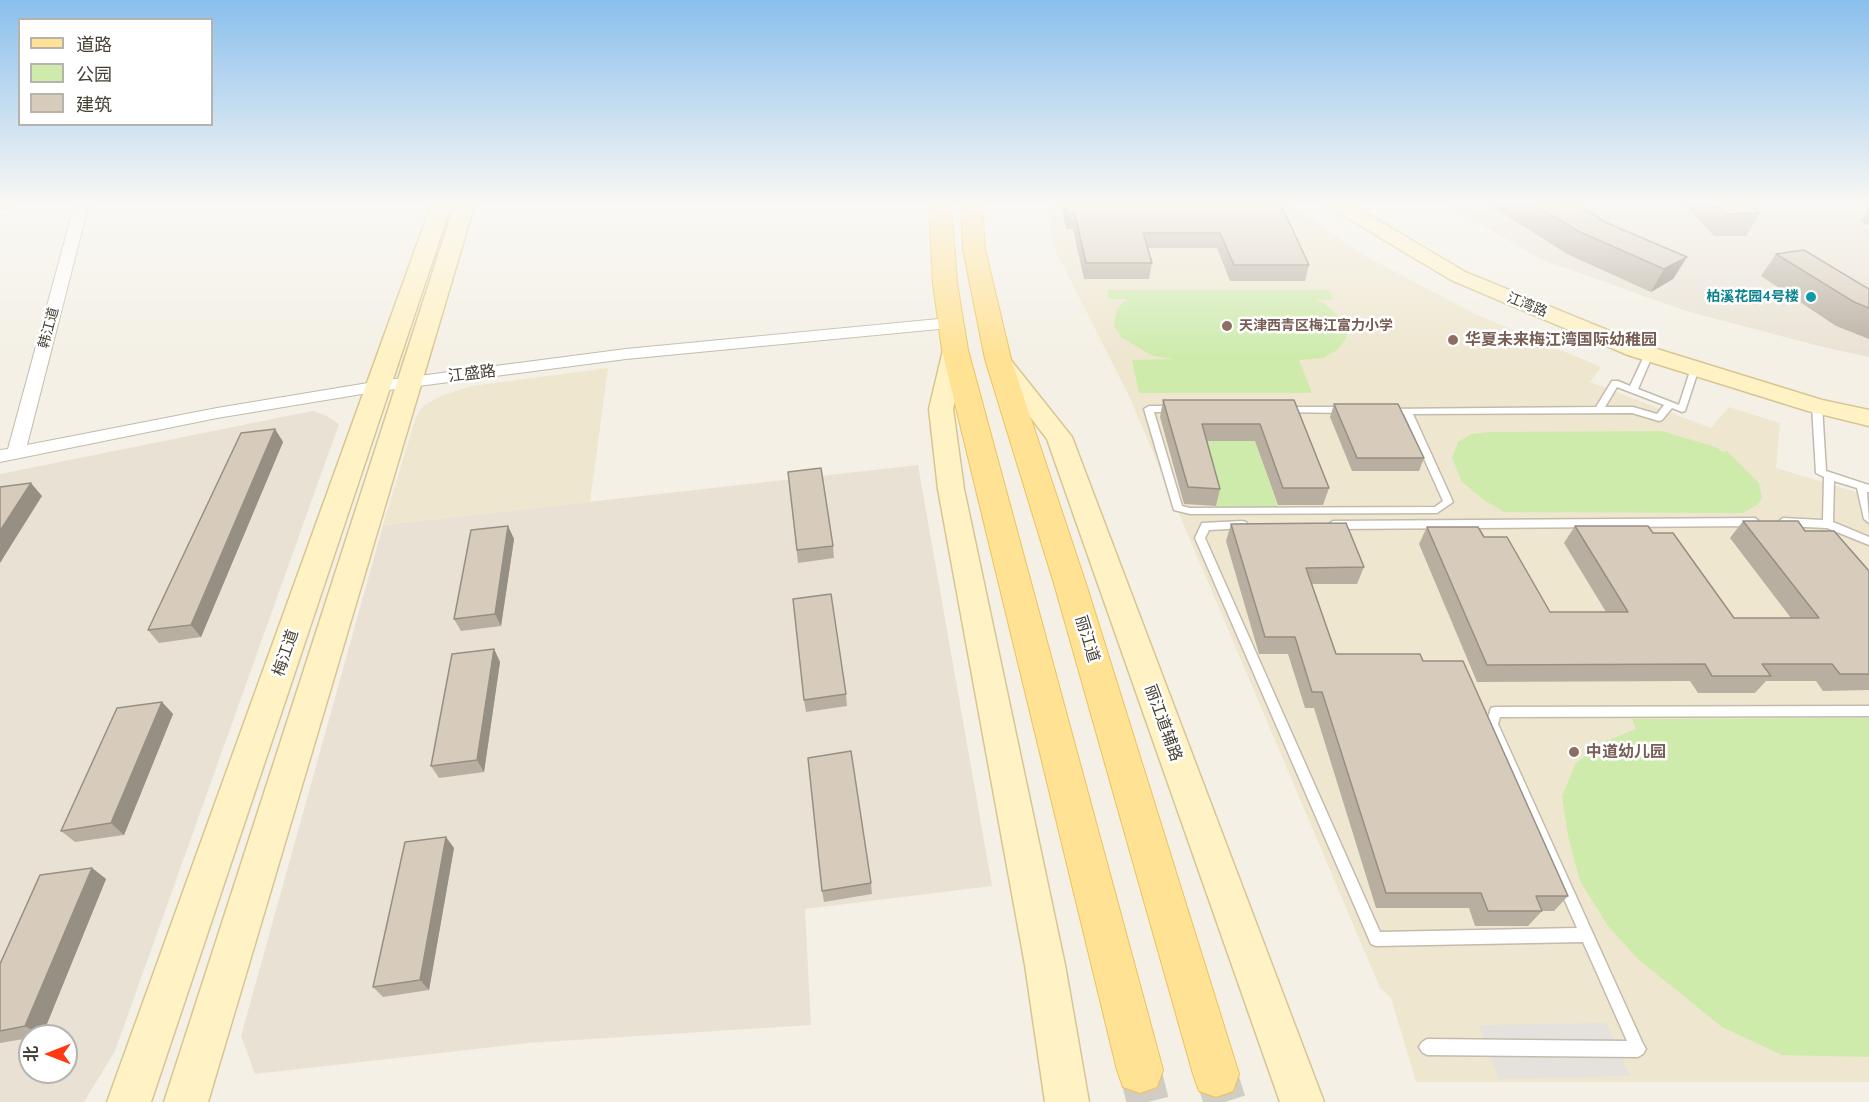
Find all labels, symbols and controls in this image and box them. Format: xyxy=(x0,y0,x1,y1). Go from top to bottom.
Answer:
legend xyxy=(18,18,213,126)
text: 道路 xyxy=(76,34,112,56)
text: 公园 xyxy=(76,64,112,86)
text: 建筑 xyxy=(76,94,112,116)
street label: 江湾路 xyxy=(1504,289,1550,321)
place label: 柏溪花园4号楼 xyxy=(1706,289,1799,305)
marker: 柏溪花园4号楼 xyxy=(1804,290,1818,304)
street label: 韩江道 xyxy=(35,306,63,350)
place label: 天津西青区梅江富力小学 xyxy=(1239,318,1393,334)
marker: 天津西青区梅江富力小学 xyxy=(1220,319,1234,333)
place label: 华夏未来梅江湾国际幼稚园 xyxy=(1465,330,1657,350)
marker: 华夏未来梅江湾国际幼稚园 xyxy=(1446,333,1460,347)
street label: 江盛路 xyxy=(447,362,497,386)
street label: 丽江道 xyxy=(1071,613,1103,665)
street label: 梅江道 xyxy=(269,627,303,679)
street label: 丽江道辅路 xyxy=(1140,682,1186,764)
place label: 中道幼儿园 xyxy=(1586,742,1666,762)
marker: 中道幼儿园 xyxy=(1567,745,1581,759)
north arrow xyxy=(18,1024,78,1084)
text: 北 xyxy=(22,1046,41,1062)

